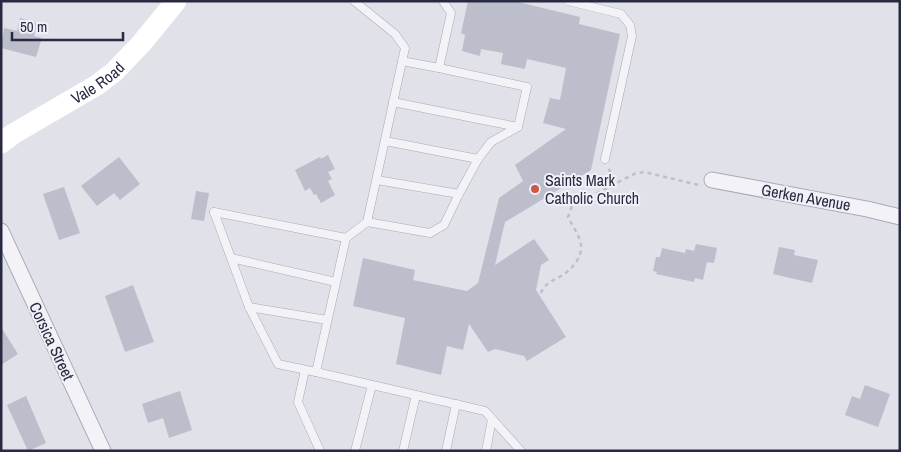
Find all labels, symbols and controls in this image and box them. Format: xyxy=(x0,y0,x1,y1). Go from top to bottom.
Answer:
scale bar xyxy=(12,10,124,42)
text: 50 m xyxy=(20,16,47,37)
street label: Vale Road xyxy=(67,57,129,109)
place label: Saints Mark Catholic Church xyxy=(545,169,639,209)
street label: Gerken Avenue xyxy=(760,178,852,216)
marker: Saints Mark Catholic Church xyxy=(529,183,541,195)
street label: Corsica Street xyxy=(24,298,80,384)

